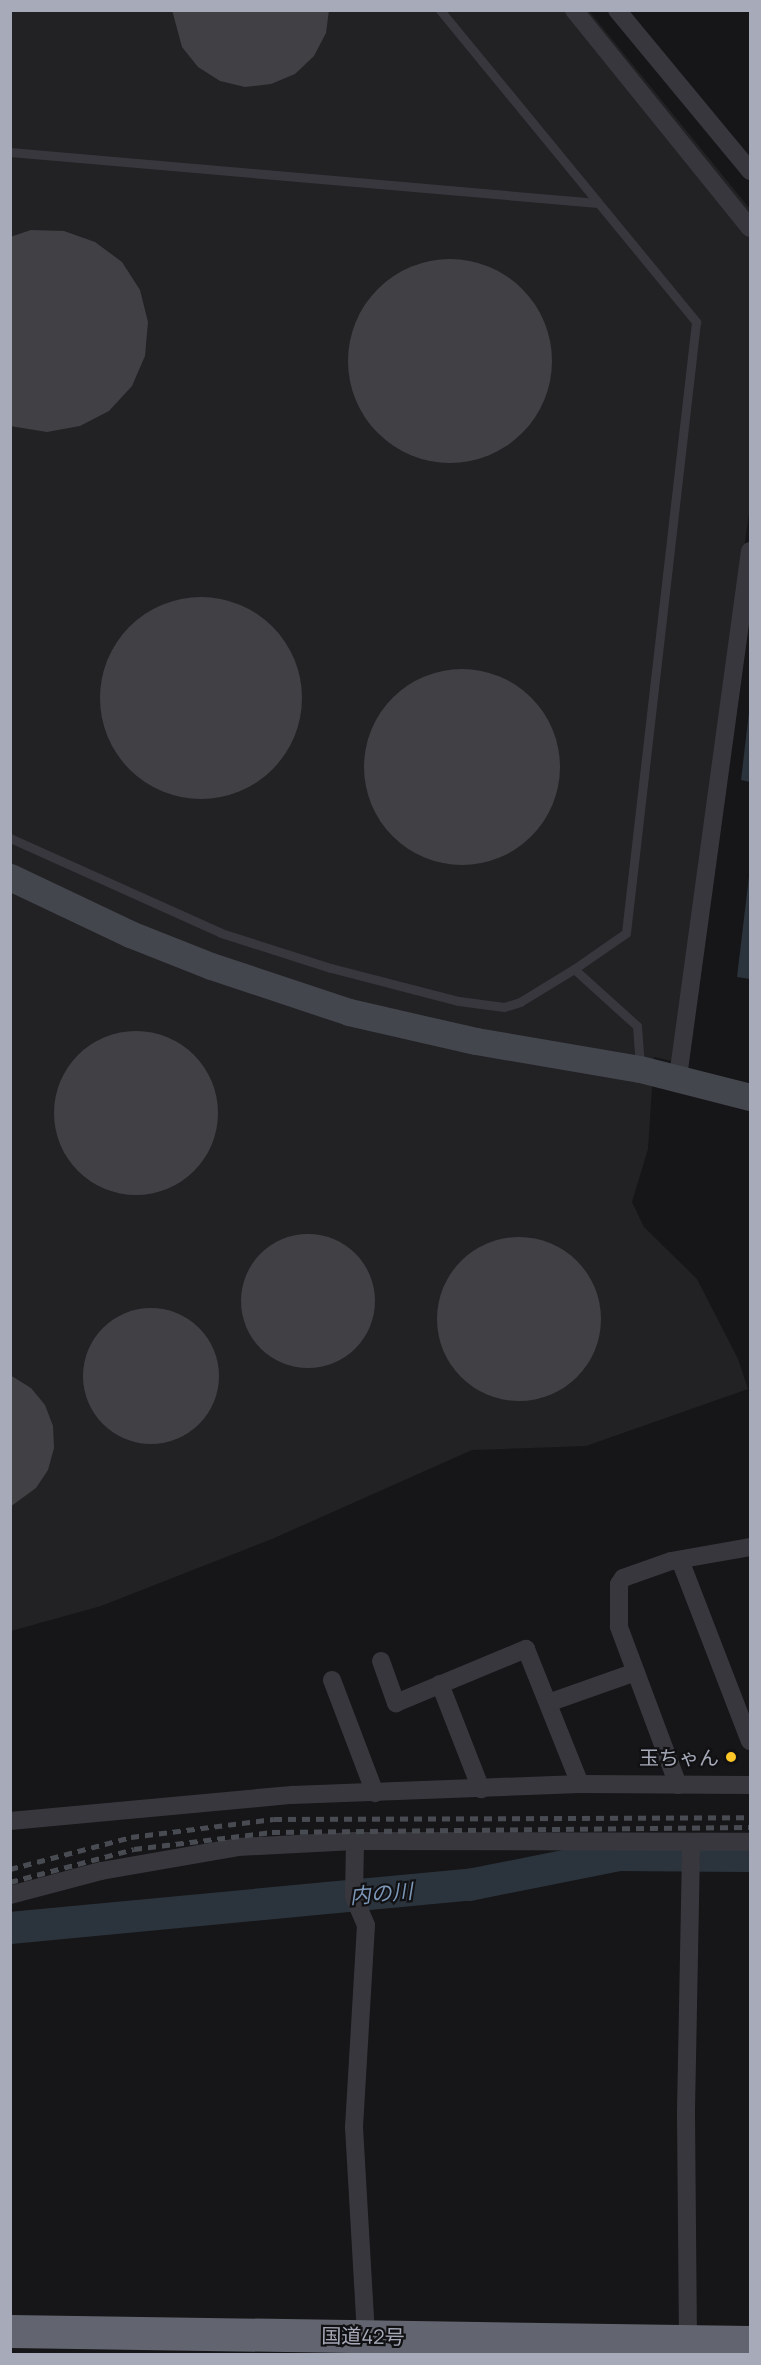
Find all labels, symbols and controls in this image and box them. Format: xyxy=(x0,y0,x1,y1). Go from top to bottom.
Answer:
place label: 玉ちゃん xyxy=(639,1745,719,1769)
marker: 玉ちゃん xyxy=(724,1750,738,1764)
water label: 内の川 xyxy=(349,1878,413,1908)
street label: 国道42号 xyxy=(321,2323,405,2349)

